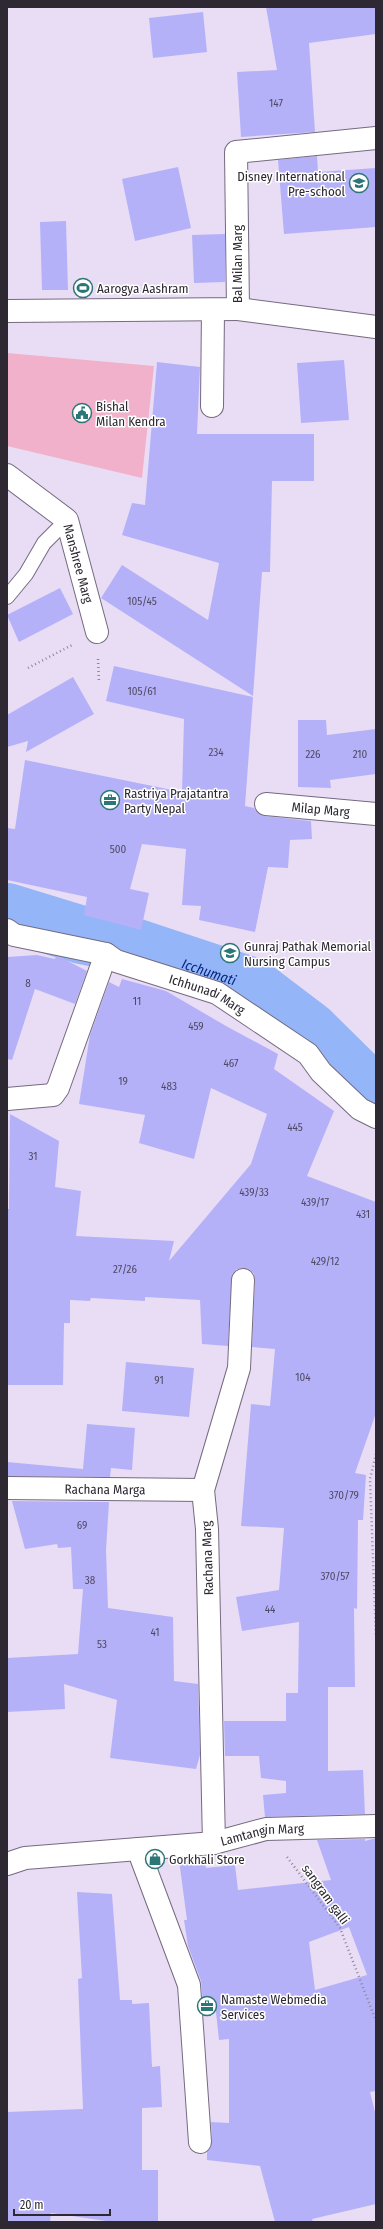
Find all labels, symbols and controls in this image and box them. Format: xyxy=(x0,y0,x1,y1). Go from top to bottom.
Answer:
house number: 147 xyxy=(269,97,283,110)
place label: Disney International Pre-school xyxy=(237,169,346,199)
school or university icon: Disney International Pre-school xyxy=(348,172,370,194)
street label: Bal Milan Marg xyxy=(230,224,245,303)
sports icon: Aarogya Aashram xyxy=(72,277,94,299)
place label: Aarogya Aashram xyxy=(97,281,188,296)
place label: Bishal Milan Kendra xyxy=(96,399,166,429)
public building icon: Bishal Milan Kendra xyxy=(71,402,93,424)
street label: Manshree Marg xyxy=(60,522,96,606)
house number: 105/45 xyxy=(127,595,157,608)
house number: 105/61 xyxy=(128,685,156,698)
house number: 234 xyxy=(208,746,224,759)
house number: 226 xyxy=(305,748,321,761)
house number: 210 xyxy=(353,748,368,761)
place label: Rastriya Prajatantra Party Nepal xyxy=(124,786,229,816)
office icon: Rastriya Prajatantra Party Nepal xyxy=(99,789,121,811)
street label: Milap Marg xyxy=(291,799,351,820)
house number: 500 xyxy=(110,843,127,856)
place label: Gunraj Pathak Memorial Nursing Campus xyxy=(244,939,371,969)
school or university icon: Gunraj Pathak Memorial Nursing Campus xyxy=(219,942,241,964)
water label: Icchumati xyxy=(180,956,239,990)
street label: Ichhunadi Marg xyxy=(167,971,249,1018)
house number: 8 xyxy=(25,977,31,990)
house number: 11 xyxy=(133,995,141,1008)
house number: 459 xyxy=(188,1020,204,1033)
house number: 467 xyxy=(223,1057,239,1070)
house number: 19 xyxy=(118,1075,128,1088)
house number: 483 xyxy=(161,1080,177,1093)
house number: 445 xyxy=(287,1121,303,1134)
house number: 31 xyxy=(29,1150,38,1163)
house number: 439/33 xyxy=(239,1186,269,1199)
house number: 439/17 xyxy=(301,1196,330,1209)
house number: 431 xyxy=(356,1208,370,1221)
house number: 429/12 xyxy=(311,1255,339,1268)
house number: 27/26 xyxy=(113,1263,137,1276)
house number: 104 xyxy=(295,1371,311,1384)
house number: 91 xyxy=(154,1374,164,1387)
street label: Rachana Marga xyxy=(65,1482,145,1497)
house number: 370/79 xyxy=(329,1489,359,1502)
house number: 69 xyxy=(77,1519,87,1532)
street label: Rachana Marg xyxy=(199,1520,216,1595)
house number: 370/57 xyxy=(320,1570,350,1583)
house number: 38 xyxy=(85,1574,96,1587)
house number: 44 xyxy=(265,1603,276,1616)
house number: 41 xyxy=(150,1626,160,1639)
house number: 53 xyxy=(97,1638,107,1651)
street label: Lamtangin Marg xyxy=(219,1821,305,1849)
shop icon: Gorkhali Store xyxy=(144,1848,166,1870)
place label: Gorkhali Store xyxy=(169,1852,245,1867)
street label: sangram galli xyxy=(299,1861,352,1927)
place label: Namaste Webmedia Services xyxy=(221,1992,327,2022)
office icon: Namaste Webmedia Services xyxy=(196,1995,218,2017)
scale bar xyxy=(14,2191,110,2217)
text: 20 m xyxy=(20,2198,44,2212)

